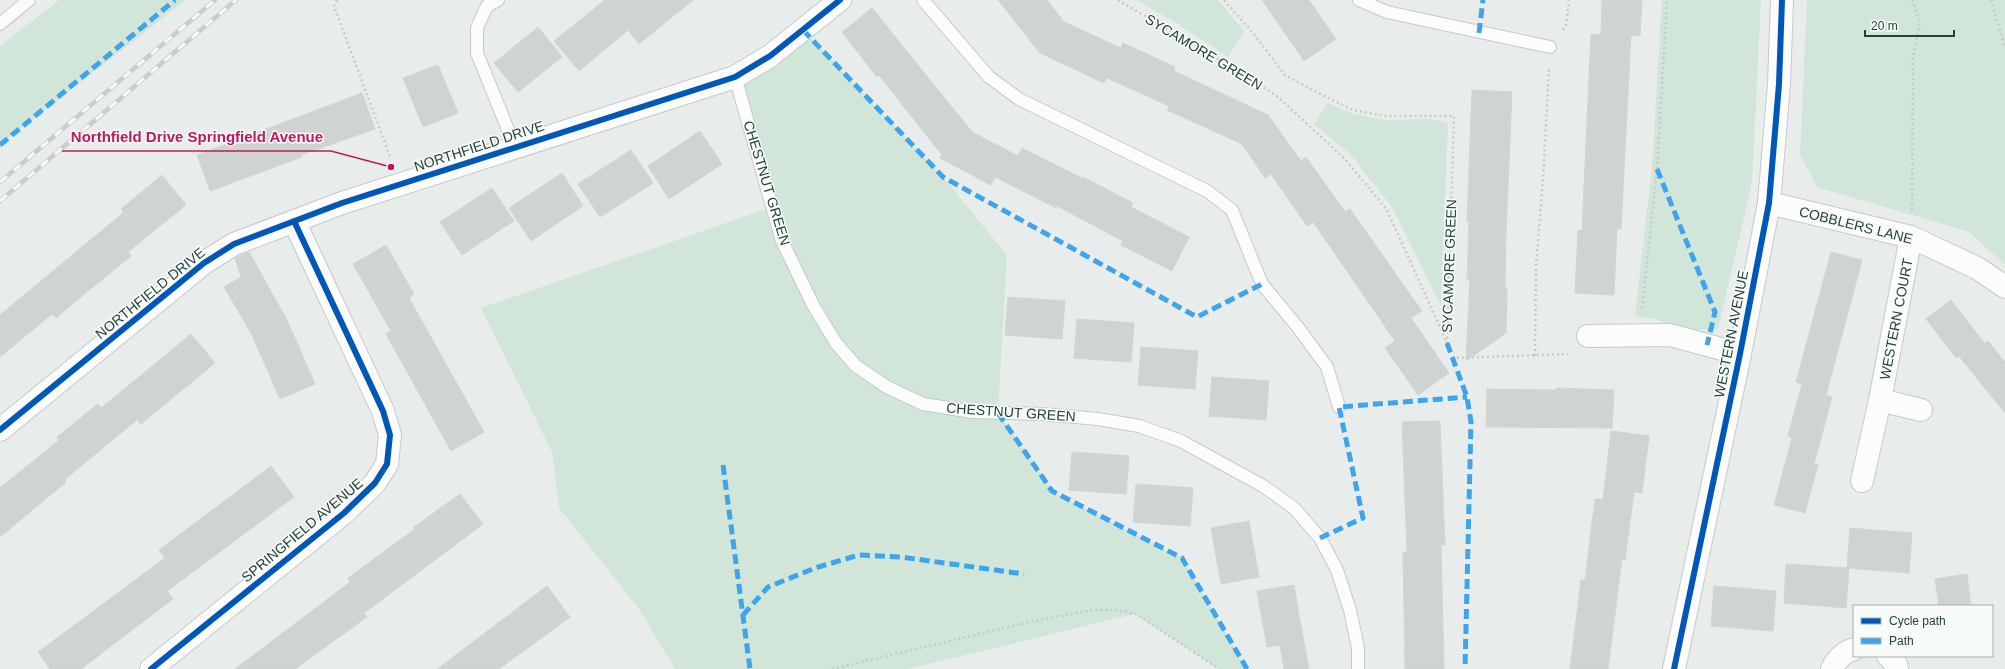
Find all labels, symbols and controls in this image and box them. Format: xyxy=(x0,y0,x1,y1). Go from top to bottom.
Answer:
street label: SYCAMORE GREEN xyxy=(1143,11,1265,93)
scale bar xyxy=(1865,12,1954,38)
text: 20 m xyxy=(1871,19,1898,33)
street label: NORTHFIELD DRIVE xyxy=(412,117,546,175)
street label: CHESTNUT GREEN xyxy=(740,119,794,247)
callout: Northfield Drive Springfield Avenue xyxy=(62,124,331,151)
text: Northfield Drive Springfield Avenue xyxy=(71,128,323,145)
street label: SYCAMORE GREEN xyxy=(1439,199,1459,333)
street label: COBBLERS LANE xyxy=(1797,203,1915,247)
street label: NORTHFIELD DRIVE xyxy=(92,244,208,342)
street label: WESTERN COURT xyxy=(1876,256,1916,381)
street label: WESTERN AVENUE xyxy=(1711,269,1751,399)
street label: CHESTNUT GREEN xyxy=(946,399,1076,425)
street label: SPRINGFIELD AVENUE xyxy=(238,475,366,585)
legend xyxy=(1853,605,1993,657)
text: Cycle path xyxy=(1889,614,1946,628)
text: Path xyxy=(1889,634,1914,648)

